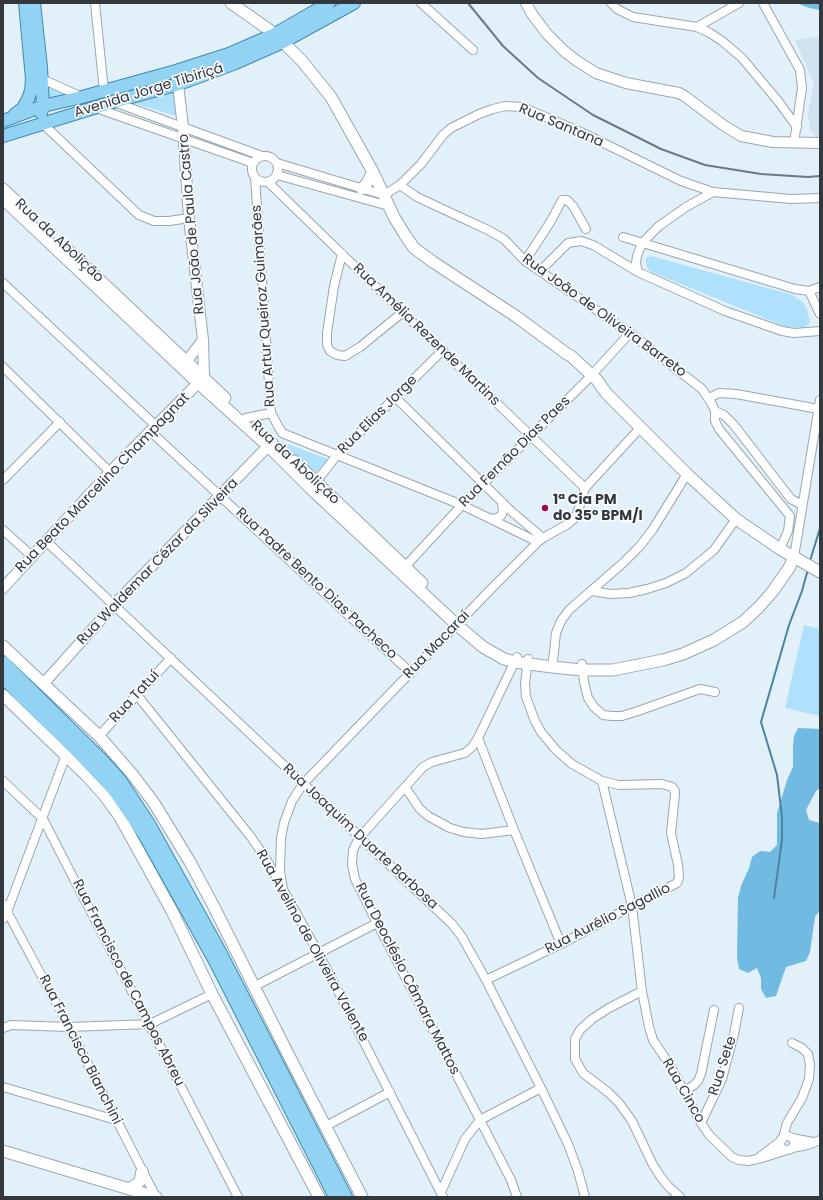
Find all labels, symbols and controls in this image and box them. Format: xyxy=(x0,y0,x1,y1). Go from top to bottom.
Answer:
street label: Avenida Jorge Tibiriçá xyxy=(72,60,226,122)
street label: Rua Santana xyxy=(516,101,606,151)
street label: Rua João de Paula Castro xyxy=(176,133,208,315)
street label: Rua da Abolição xyxy=(11,196,107,286)
street label: Rua Artur Queiroz Guimarães xyxy=(249,204,279,408)
street label: Rua João de Oliveira Barreto xyxy=(519,251,689,381)
street label: Rua Amélia Rezende Martins xyxy=(349,260,503,410)
street label: Rua Elias Jorge xyxy=(335,372,421,458)
street label: Rua Beato Marcelino Champagnat xyxy=(12,390,194,576)
street label: Rua Fernão Dias Paes xyxy=(456,393,574,511)
street label: Rua da Abolição xyxy=(247,418,343,508)
street label: Rua Waldemar Cézar da Silveira xyxy=(74,475,242,649)
place label: 1ª Cia PM do 35º BPM/I xyxy=(553,492,643,524)
marker: 1ª Cia PM do 35º BPM/I xyxy=(540,503,550,513)
street label: Rua Padre Bento Dias Pacheco xyxy=(232,505,400,663)
street label: Rua Macaraí xyxy=(400,607,474,683)
street label: Rua Tatuí xyxy=(107,667,163,727)
street label: Rua Joaquim Duarte Barbosa xyxy=(279,761,441,913)
street label: Rua Avelino de Oliveira Valente xyxy=(252,847,372,1045)
street label: Rua Francisco de Campos Abreu xyxy=(68,877,188,1089)
street label: Rua Deoclésio Câmara Mattos xyxy=(351,880,463,1078)
street label: Rua Aurélio Sagallio xyxy=(543,880,673,958)
street label: Rua Francisco Bianchini xyxy=(35,972,125,1128)
street label: Rua Sete xyxy=(706,1034,740,1098)
street label: Rua Cinco xyxy=(658,1056,708,1126)

